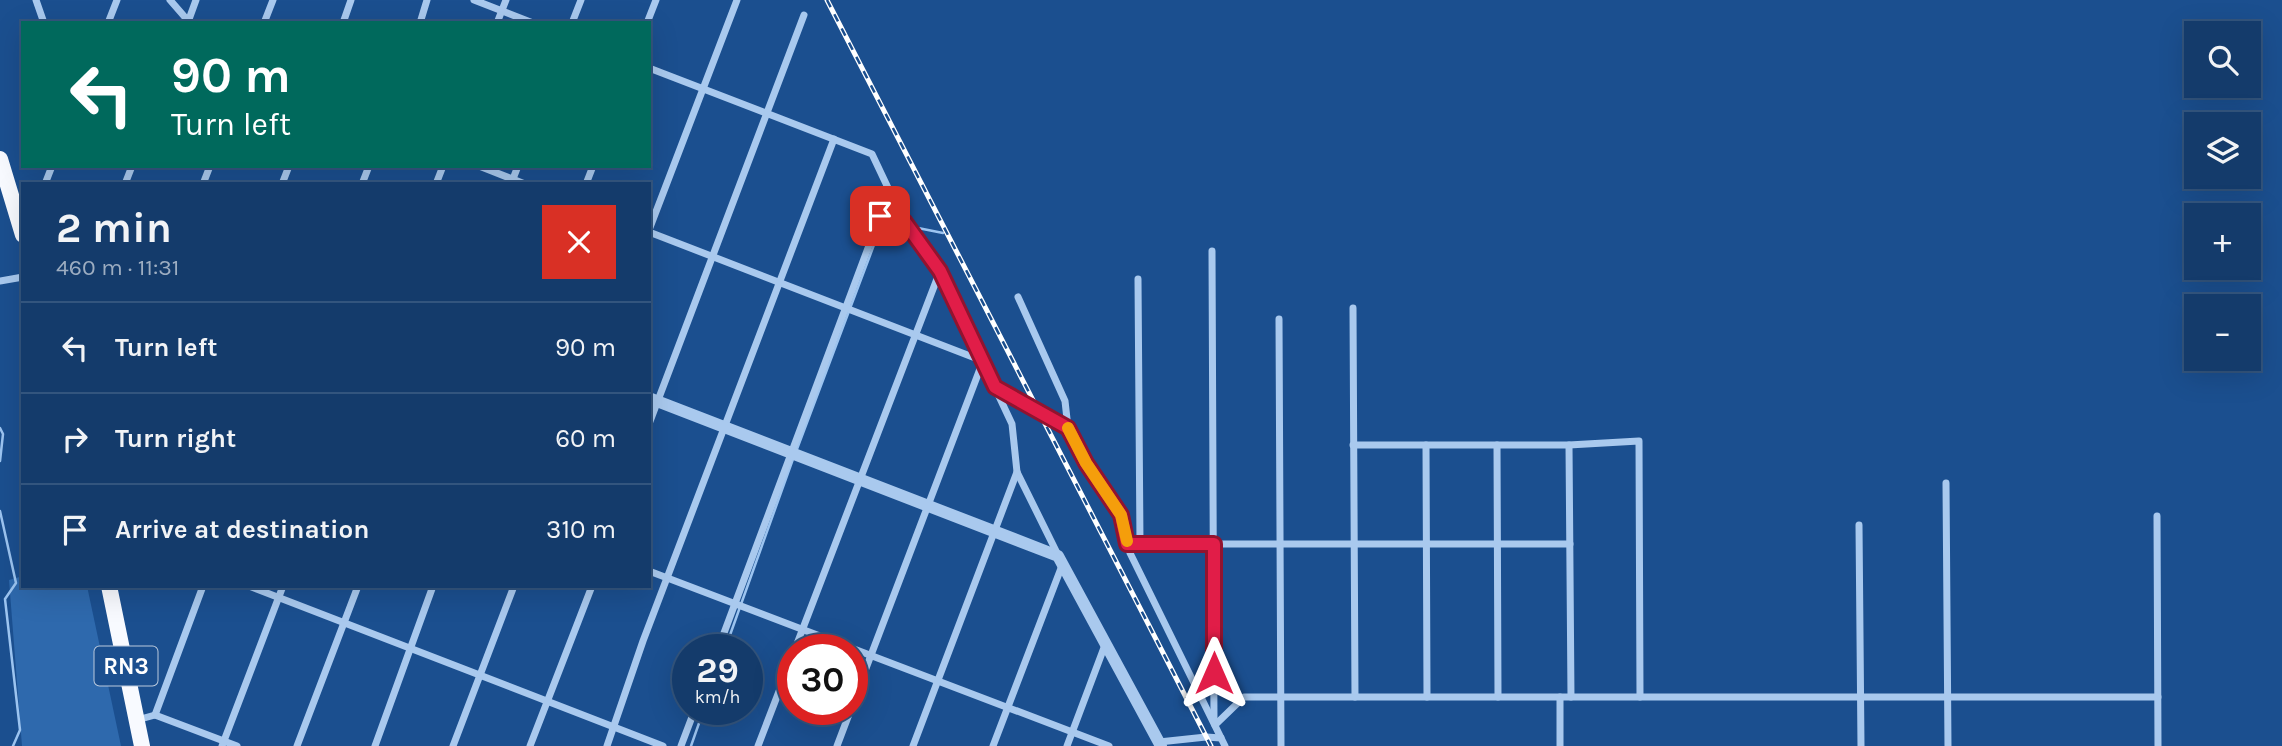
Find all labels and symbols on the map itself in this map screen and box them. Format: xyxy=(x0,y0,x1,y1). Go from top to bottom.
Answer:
pin xyxy=(850,186,910,246)
speed limit sign: 30 xyxy=(777,634,868,725)
position arrow xyxy=(1177,636,1251,710)
road number: RN3 xyxy=(94,646,158,686)

